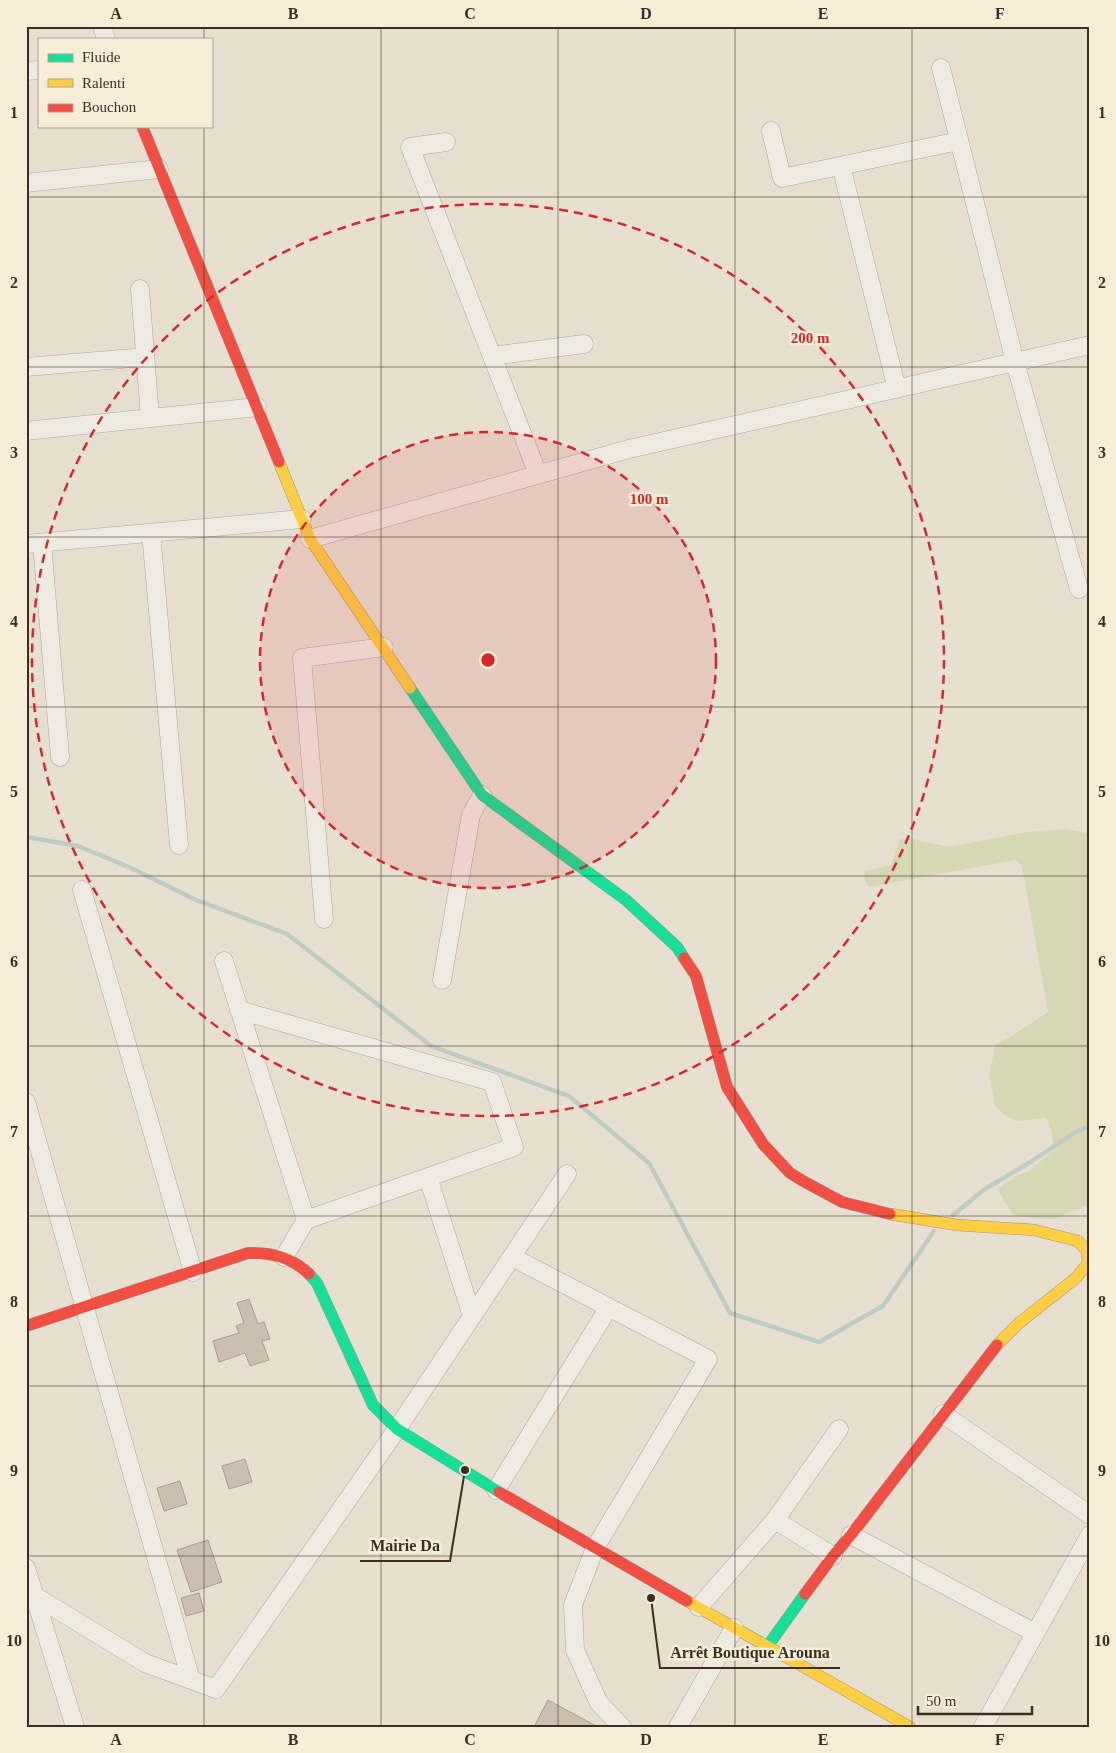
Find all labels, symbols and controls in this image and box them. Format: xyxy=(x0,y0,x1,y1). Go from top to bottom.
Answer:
text: A xyxy=(110,5,122,22)
text: B xyxy=(288,5,299,22)
text: C xyxy=(464,5,476,22)
text: D xyxy=(640,5,652,22)
text: E xyxy=(818,5,828,22)
text: F xyxy=(995,5,1005,22)
legend xyxy=(38,38,212,128)
text: Fluide xyxy=(82,49,121,65)
text: Ralenti xyxy=(82,75,125,91)
text: Bouchon xyxy=(82,99,137,115)
text: 1 xyxy=(10,104,18,121)
text: 1 xyxy=(1098,104,1106,121)
text: 2 xyxy=(10,274,18,291)
text: 2 xyxy=(1098,274,1106,291)
text: 200 m xyxy=(791,330,830,346)
text: 3 xyxy=(10,444,18,461)
text: 3 xyxy=(1098,444,1106,461)
text: 100 m xyxy=(630,491,669,507)
text: 4 xyxy=(10,613,18,630)
text: 4 xyxy=(1098,613,1106,630)
centre of rings xyxy=(479,651,497,669)
text: 5 xyxy=(10,783,18,800)
text: 5 xyxy=(1098,783,1106,800)
text: 6 xyxy=(10,953,18,970)
text: 6 xyxy=(1098,953,1106,970)
text: 7 xyxy=(10,1123,18,1140)
text: 7 xyxy=(1098,1123,1106,1140)
text: 8 xyxy=(10,1293,18,1310)
text: 8 xyxy=(1098,1293,1106,1310)
text: 9 xyxy=(10,1462,18,1479)
text: 9 xyxy=(1098,1462,1106,1479)
callout: Mairie Da xyxy=(360,1530,450,1561)
text: Mairie Da xyxy=(370,1537,440,1554)
text: 10 xyxy=(6,1632,22,1649)
text: 10 xyxy=(1094,1632,1110,1649)
callout: Arrêt Boutique Arouna xyxy=(660,1637,840,1668)
text: Arrêt Boutique Arouna xyxy=(670,1644,830,1662)
scale bar xyxy=(918,1683,1032,1715)
text: 50 m xyxy=(926,1693,957,1709)
text: A xyxy=(110,1731,122,1748)
text: B xyxy=(288,1731,299,1748)
text: C xyxy=(464,1731,476,1748)
text: D xyxy=(640,1731,652,1748)
text: E xyxy=(818,1731,828,1748)
text: F xyxy=(995,1731,1005,1748)

